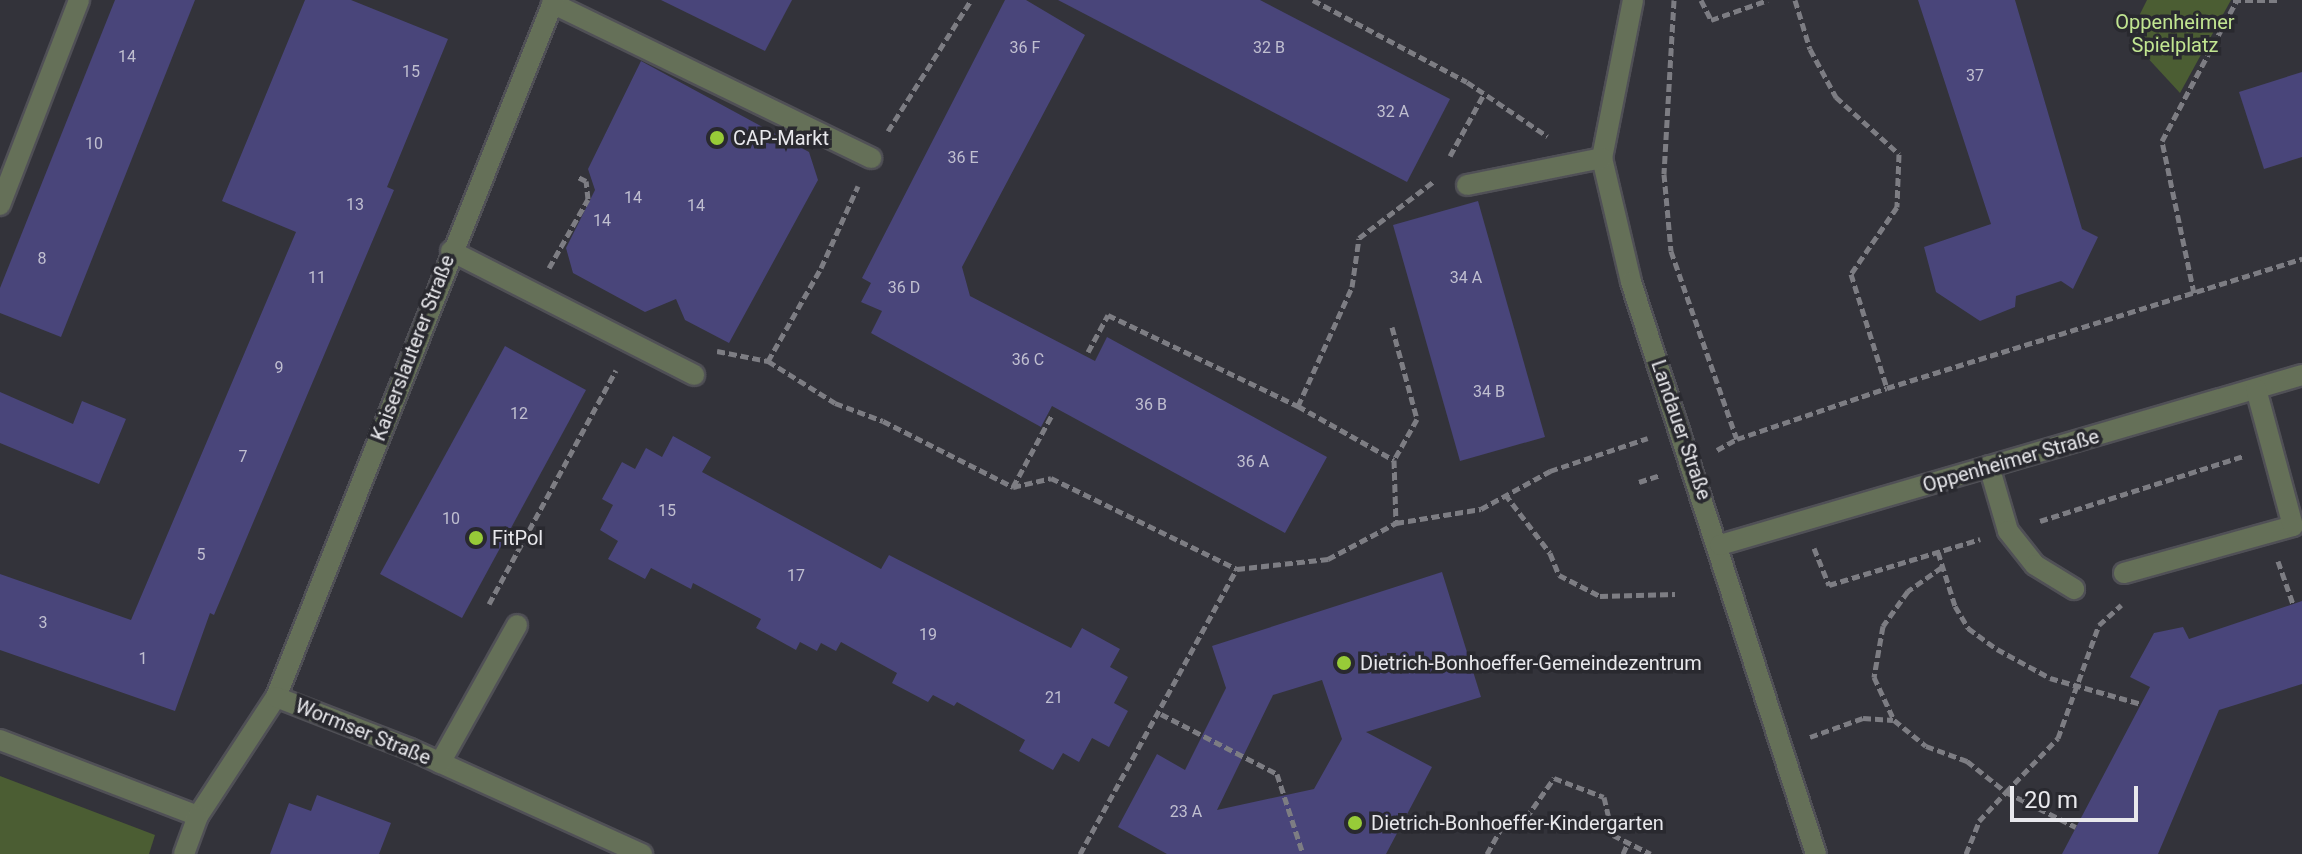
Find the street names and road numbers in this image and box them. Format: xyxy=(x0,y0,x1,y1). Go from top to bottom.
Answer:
street label: Kaiserslauterer Straße xyxy=(366,252,460,444)
street label: Landauer Straße xyxy=(1646,357,1716,503)
street label: Oppenheimer Straße xyxy=(1920,424,2102,498)
street label: Wormser Straße xyxy=(292,694,434,770)

